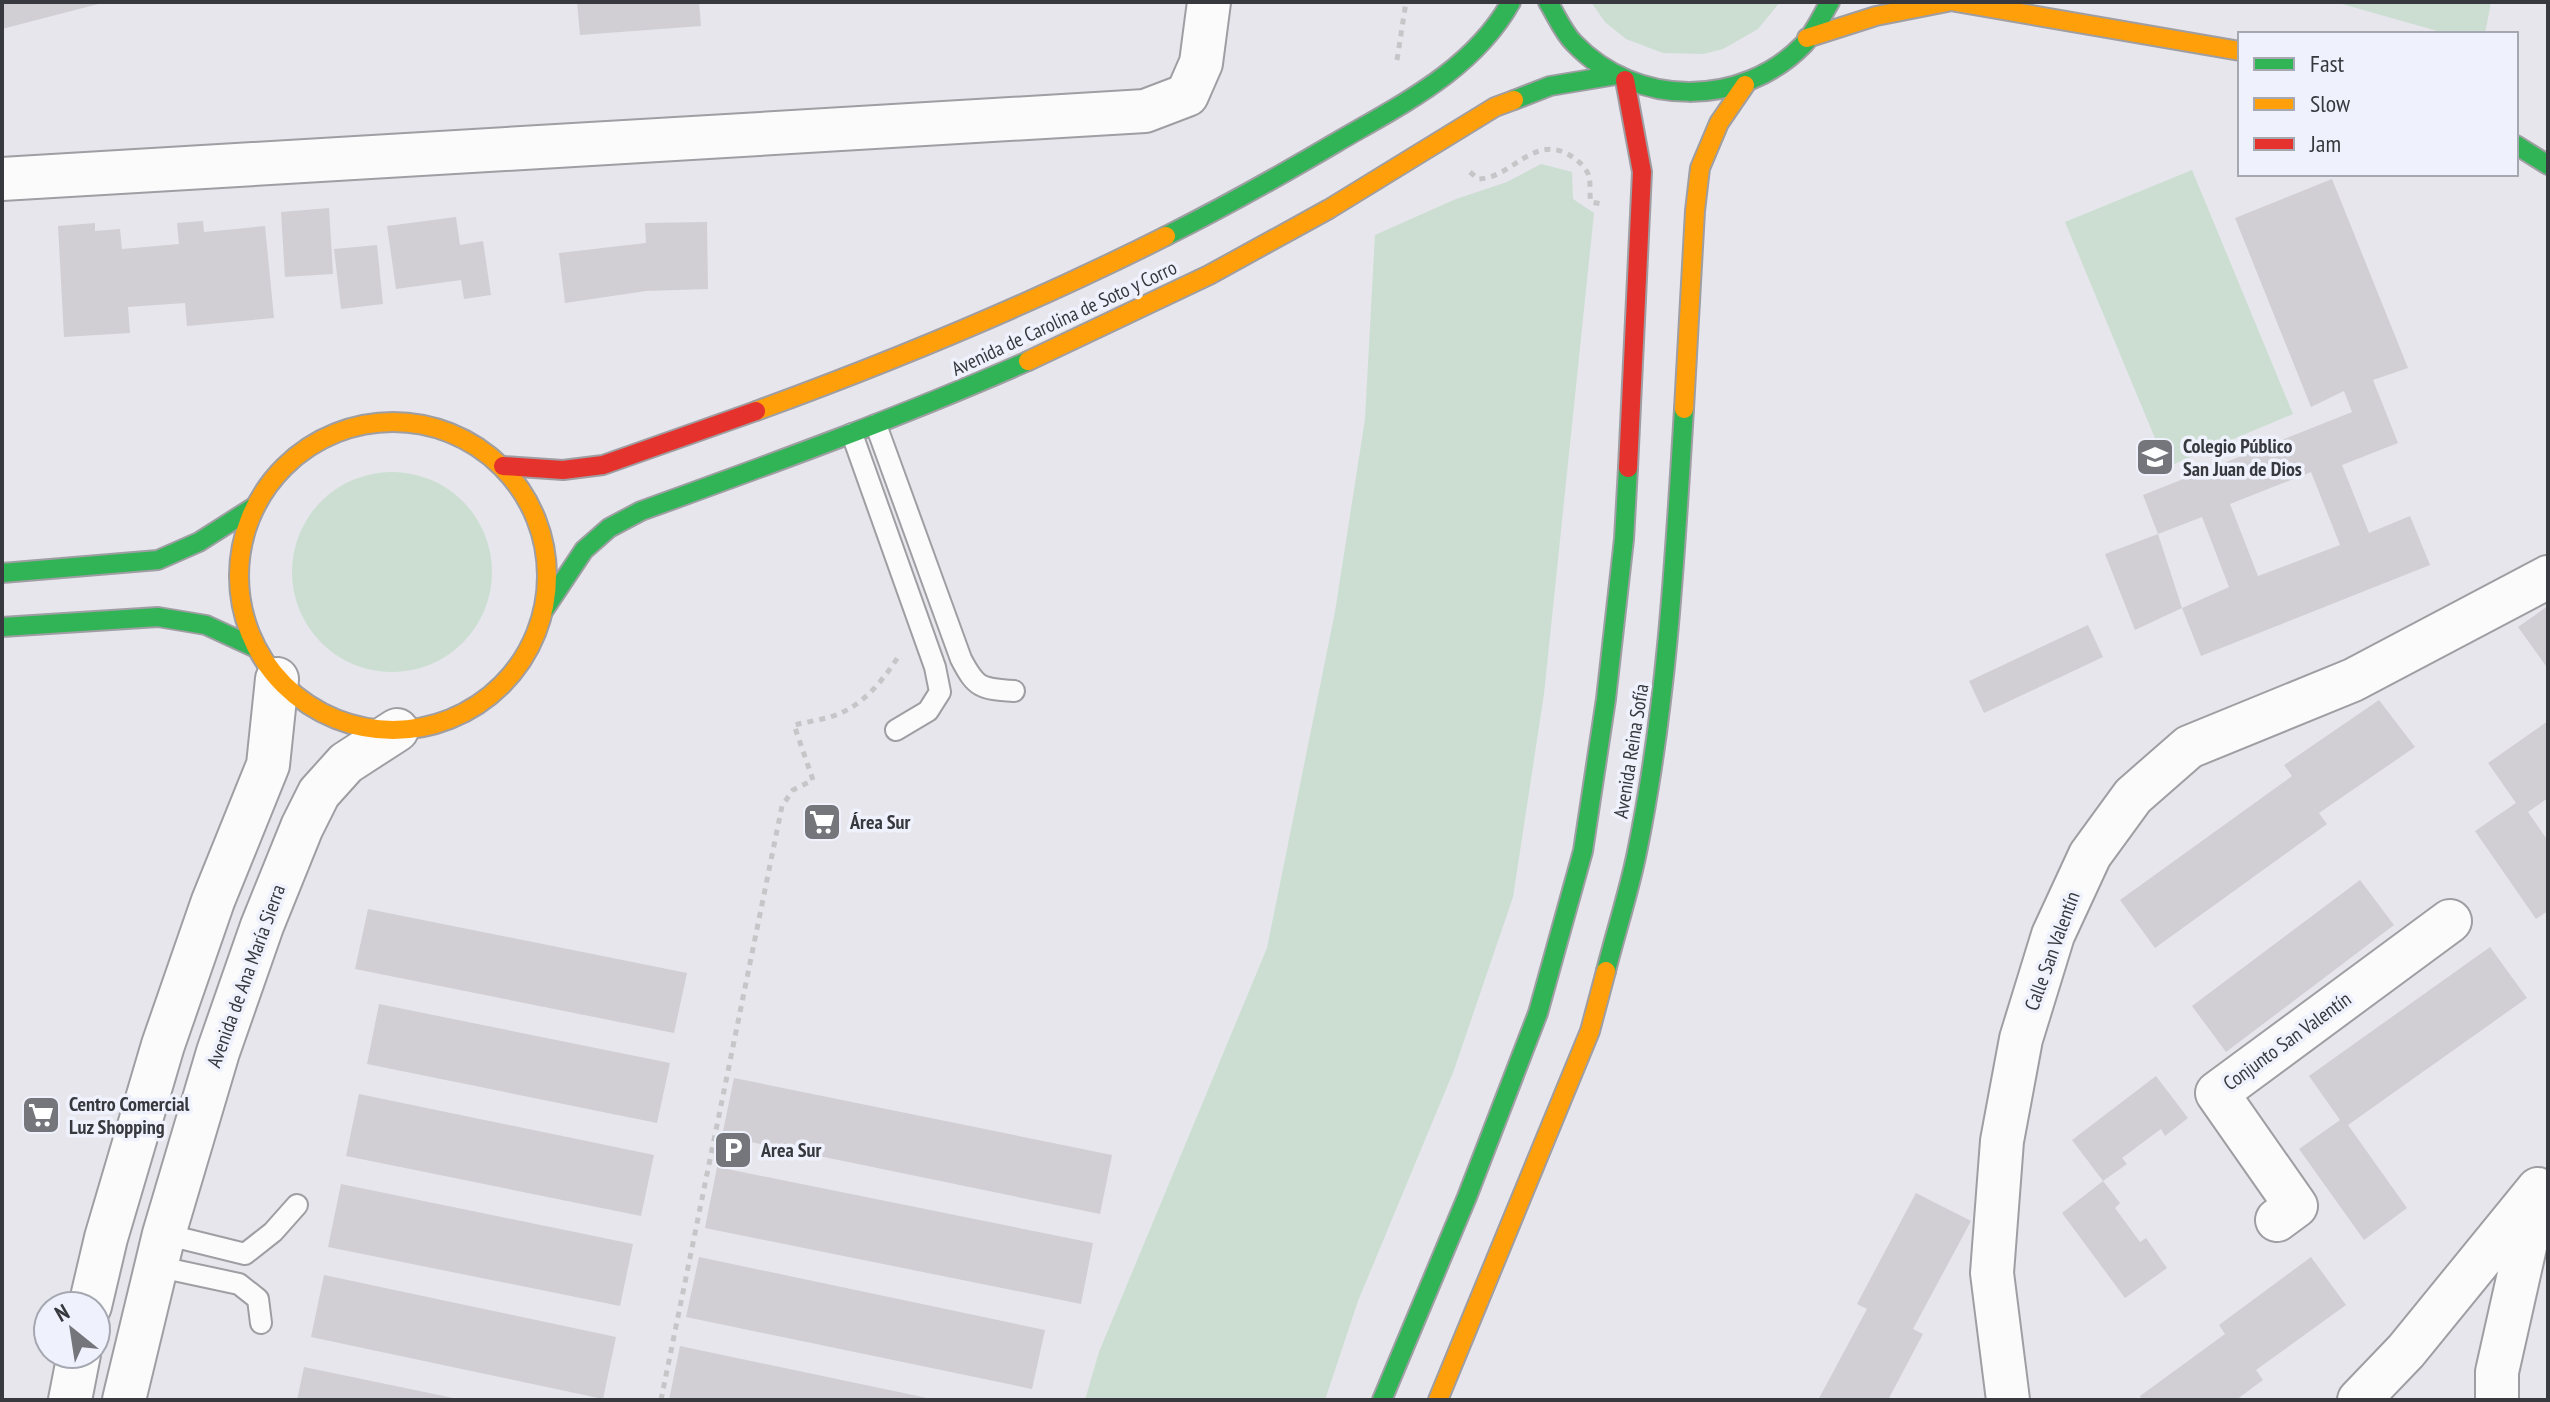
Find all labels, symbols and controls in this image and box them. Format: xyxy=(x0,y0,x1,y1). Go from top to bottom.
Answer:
legend xyxy=(2238,32,2518,176)
text: Fast xyxy=(2310,48,2345,79)
text: Slow xyxy=(2310,88,2351,119)
text: Jam xyxy=(2309,128,2341,159)
street label: Avenida de Carolina de Soto y Corro xyxy=(947,254,1181,382)
place label: Colegio Público San Juan de Dios xyxy=(2183,433,2302,482)
school or university icon: Colegio Público San Juan de Dios xyxy=(2134,436,2176,478)
street label: Avenida Reina Sofía xyxy=(1608,682,1654,820)
supermarket icon: Área Sur xyxy=(801,801,843,843)
place label: Área Sur xyxy=(849,809,911,835)
street label: Avenida de Ana María Sierra xyxy=(201,881,291,1071)
street label: Calle San Valentín xyxy=(2018,888,2086,1014)
street label: Conjunto San Valentín xyxy=(2218,986,2356,1096)
place label: Centro Comercial Luz Shopping xyxy=(69,1091,189,1140)
supermarket icon: Centro Comercial Luz Shopping xyxy=(20,1094,62,1136)
parking icon: Area Sur xyxy=(712,1129,754,1171)
place label: Area Sur xyxy=(760,1137,822,1163)
north arrow xyxy=(32,1290,112,1370)
text: N xyxy=(50,1298,74,1328)

